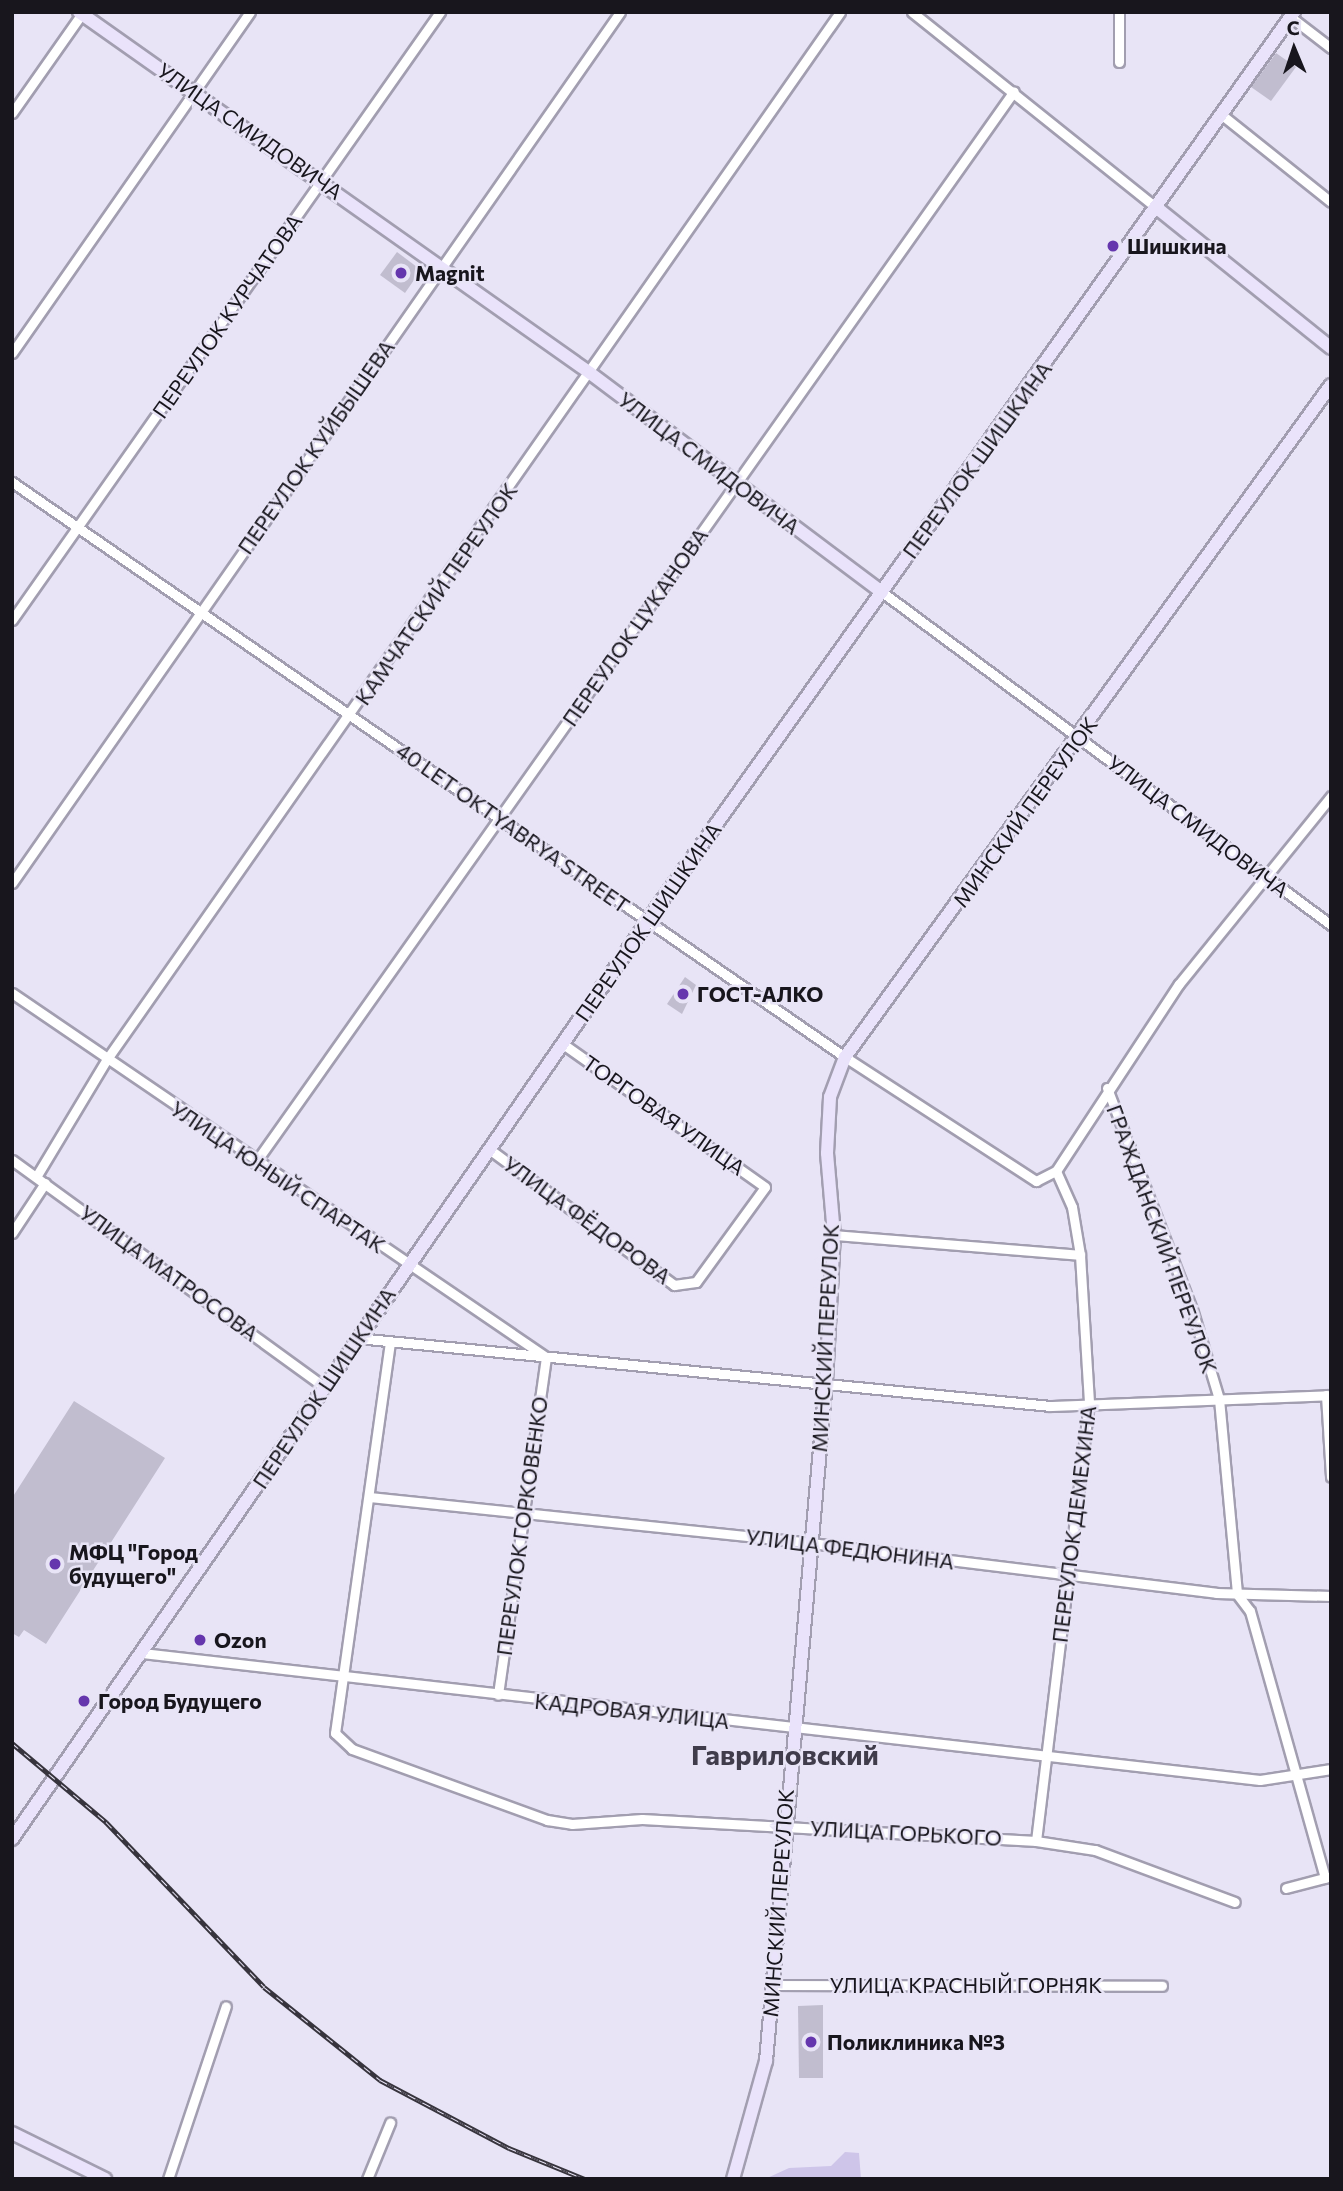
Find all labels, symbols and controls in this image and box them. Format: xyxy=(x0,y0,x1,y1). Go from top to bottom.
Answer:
north arrow xyxy=(1259,14,1329,84)
text: С xyxy=(1286,16,1300,39)
street label: УЛИЦА СМИДОВИЧА xyxy=(152,57,348,205)
street label: ПЕРЕУЛОК КУРЧАТОВА xyxy=(147,209,307,423)
place label: Шишкина xyxy=(1127,233,1226,259)
marker: Шишкина xyxy=(1105,238,1121,254)
place label: Magnit xyxy=(415,260,484,286)
marker: Magnit xyxy=(393,265,409,281)
street label: ПЕРЕУЛОК КУЙБЫШЕВА xyxy=(232,335,400,559)
street label: ПЕРЕУЛОК ШИШКИНА xyxy=(897,357,1057,563)
street label: УЛИЦА СМИДОВИЧА xyxy=(613,387,805,539)
street label: КАМЧАТСКИЙ ПЕРЕУЛОК xyxy=(350,478,522,710)
street label: ПЕРЕУЛОК ЦУКАНОВА xyxy=(557,523,713,731)
street label: МИНСКИЙ ПЕРЕУЛОК xyxy=(948,712,1102,912)
street label: 40 LET OKTYABRYA STREET xyxy=(392,738,634,918)
street label: УЛИЦА СМИДОВИЧА xyxy=(1102,750,1294,902)
street label: ПЕРЕУЛОК ШИШКИНА xyxy=(570,818,726,1026)
place label: ГОСТ-АЛКО xyxy=(697,981,823,1007)
marker: ГОСТ-АЛКО xyxy=(675,986,691,1002)
street label: ТОРГОВАЯ УЛИЦА xyxy=(578,1050,750,1180)
street label: УЛИЦА ЮНЫЙ СПАРТАК xyxy=(166,1096,390,1258)
street label: ГРАЖДАНСКИЙ ПЕРЕУЛОК xyxy=(1102,1101,1222,1377)
street label: УЛИЦА ФЁДОРОВА xyxy=(498,1151,676,1289)
street label: УЛИЦА МАТРОСОВА xyxy=(75,1200,263,1346)
street label: МИНСКИЙ ПЕРЕУЛОК xyxy=(806,1223,844,1453)
street label: ПЕРЕУЛОК ШИШКИНА xyxy=(247,1283,401,1493)
street label: ПЕРЕУЛОК ГОРКОВЕНКО xyxy=(491,1395,553,1657)
street label: ПЕРЕУЛОК ДЕМЕХИНА xyxy=(1047,1404,1101,1644)
street label: УЛИЦА ФЕДЮНИНА xyxy=(744,1524,956,1574)
place label: МФЦ "Город будущего" xyxy=(69,1539,198,1589)
marker: МФЦ "Город будущего" xyxy=(47,1556,63,1572)
place label: Ozon xyxy=(214,1627,267,1653)
marker: Ozon xyxy=(192,1632,208,1648)
place label: Город Будущего xyxy=(98,1688,262,1714)
street label: КАДРОВАЯ УЛИЦА xyxy=(533,1688,731,1734)
marker: Город Будущего xyxy=(76,1693,92,1709)
district label: Гавриловский xyxy=(691,1737,879,1771)
street label: МИНСКИЙ ПЕРЕУЛОК xyxy=(757,1788,799,2018)
street label: УЛИЦА ГОРЬКОГО xyxy=(809,1815,1003,1851)
street label: УЛИЦА КРАСНЫЙ ГОРНЯК xyxy=(830,1972,1102,1998)
place label: Поликлиника №3 xyxy=(827,2029,1005,2055)
marker: Поликлиника №3 xyxy=(801,2032,821,2052)

